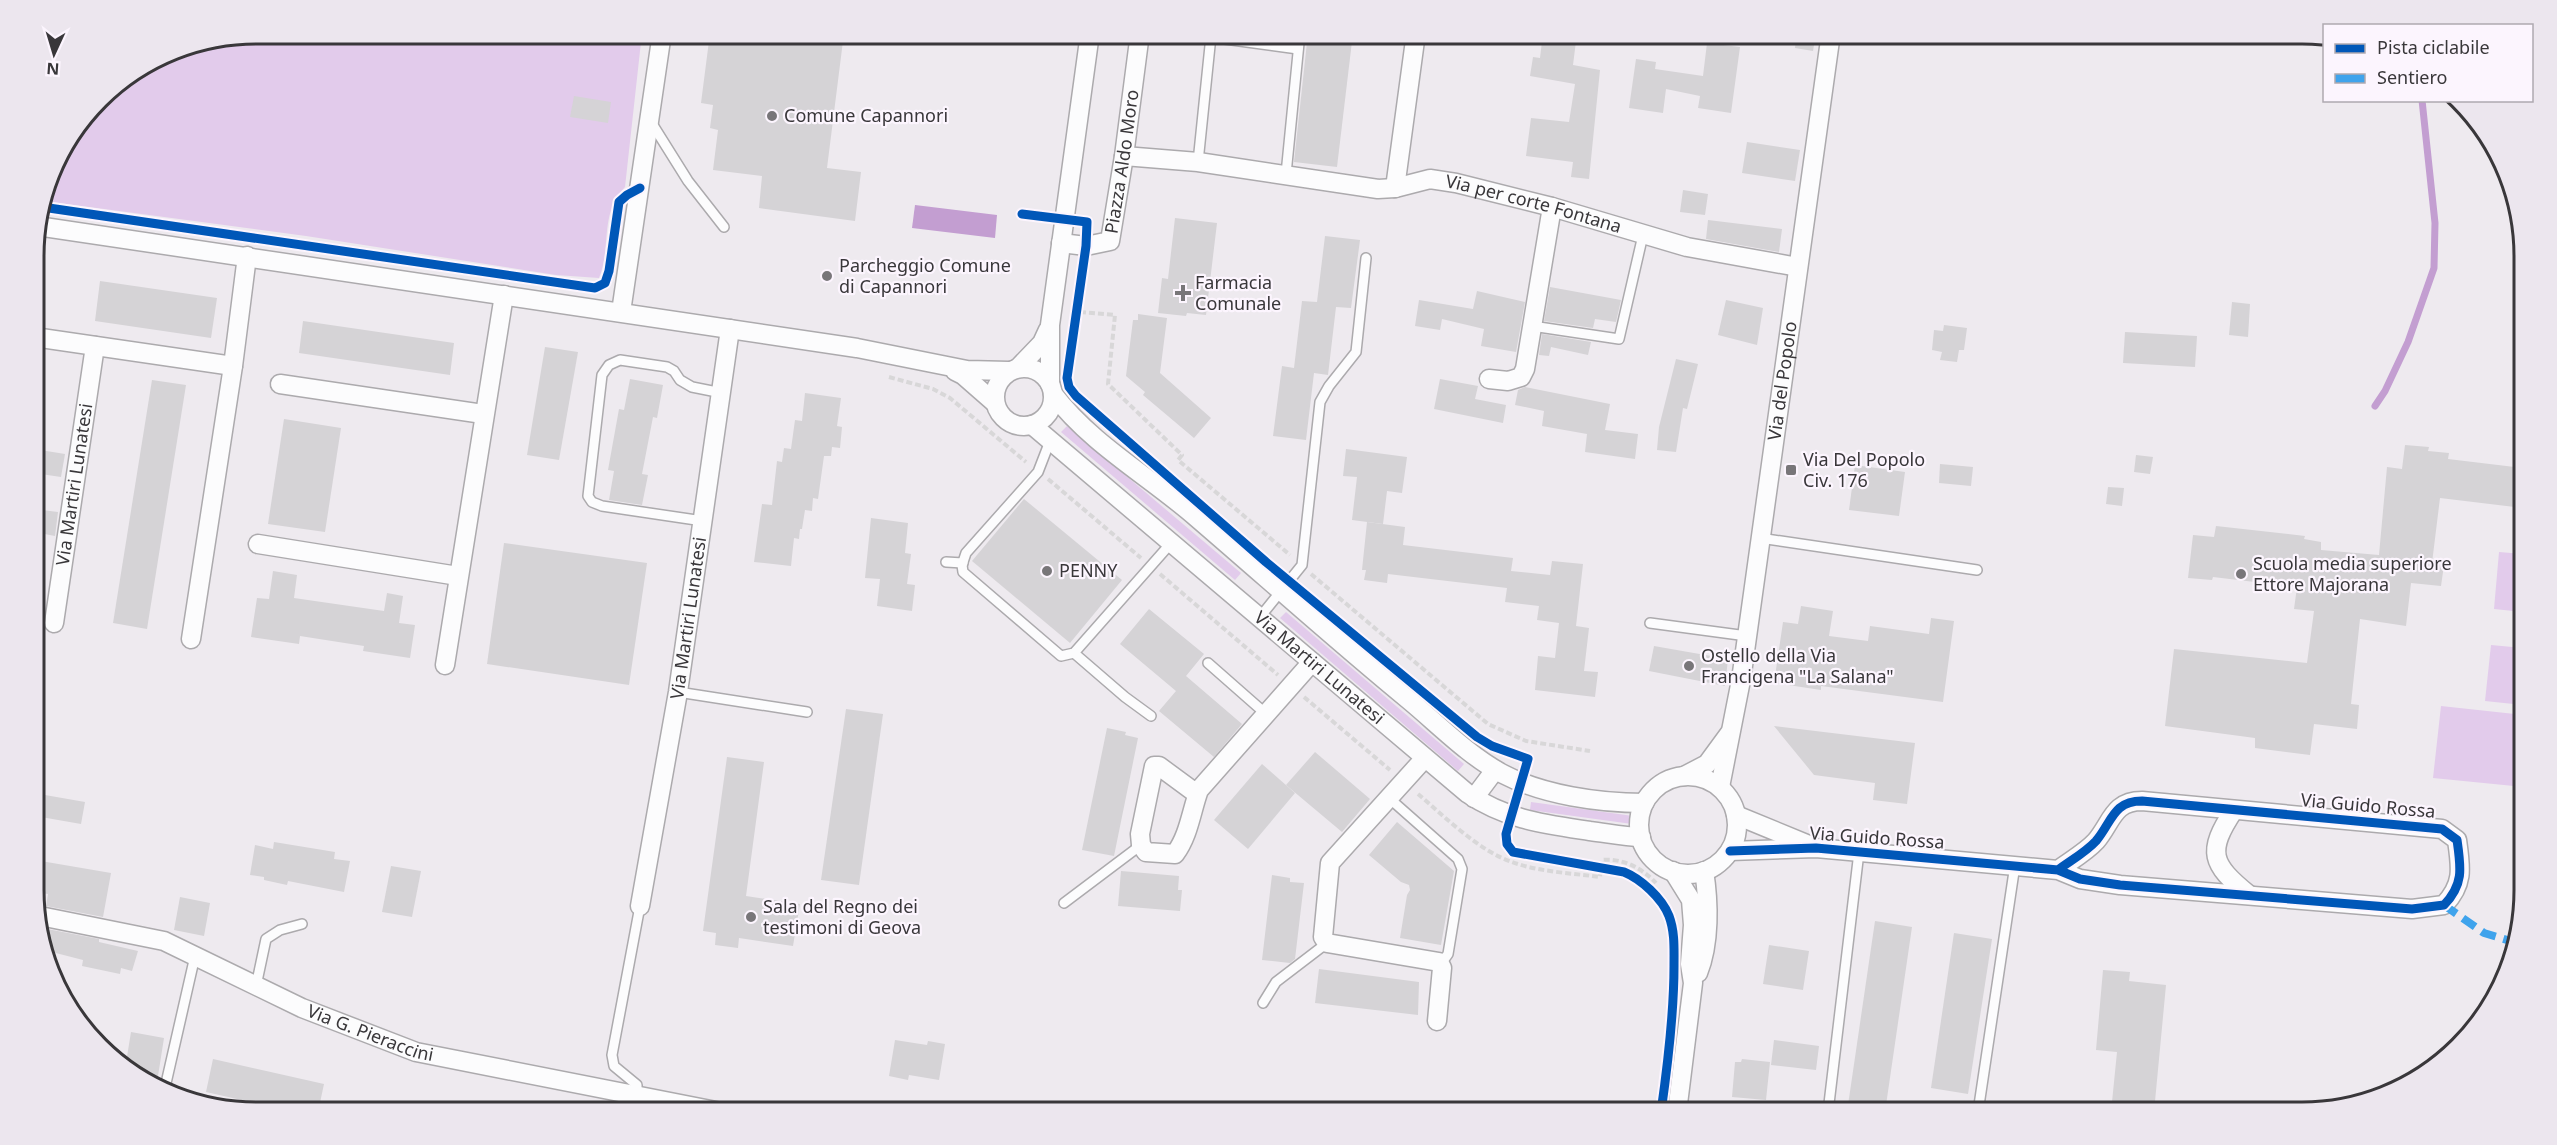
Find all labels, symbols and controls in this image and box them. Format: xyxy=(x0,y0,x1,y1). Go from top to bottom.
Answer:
north arrow xyxy=(24,24,84,84)
legend xyxy=(2323,24,2533,102)
text: Pista ciclabile xyxy=(2377,35,2490,59)
text: N xyxy=(46,58,60,80)
text: Sentiero xyxy=(2377,65,2447,89)
street label: Piazza Aldo Moro xyxy=(1098,88,1144,235)
place label: Comune Capannori xyxy=(784,103,948,127)
marker: Comune Capannori xyxy=(765,109,779,123)
street label: Via per corte Fontana xyxy=(1444,169,1625,238)
place label: Parcheggio Comune di Capannori xyxy=(839,253,1011,298)
marker: Parcheggio Comune di Capannori xyxy=(820,269,834,283)
place label: Farmacia Comunale xyxy=(1195,270,1281,315)
marker: Farmacia Comunale xyxy=(1176,286,1190,300)
street label: Via del Popolo xyxy=(1761,320,1802,442)
street label: Via Martiri Lunatesi xyxy=(50,402,97,567)
place label: Via Del Popolo Civ. 176 xyxy=(1803,447,1925,492)
marker: Via Del Popolo Civ. 176 xyxy=(1784,463,1798,477)
street label: Via Martiri Lunatesi xyxy=(664,535,711,701)
place label: Scuola media superiore Ettore Majorana xyxy=(2253,551,2452,596)
place label: PENNY xyxy=(1059,558,1118,582)
marker: PENNY xyxy=(1040,564,1054,578)
marker: Scuola media superiore Ettore Majorana xyxy=(2234,567,2248,581)
street label: Via Martiri Lunatesi xyxy=(1249,605,1390,729)
place label: Ostello della Via Francigena "La Salana" xyxy=(1701,643,1894,688)
marker: Ostello della Via Francigena "La Salana" xyxy=(1682,659,1696,673)
street label: Via Guido Rossa xyxy=(2300,787,2436,823)
street label: Via Guido Rossa xyxy=(1809,820,1945,854)
place label: Sala del Regno dei testimoni di Geova xyxy=(763,894,921,939)
marker: Sala del Regno dei testimoni di Geova xyxy=(744,910,758,924)
street label: Via G. Pieraccini xyxy=(304,998,436,1066)

